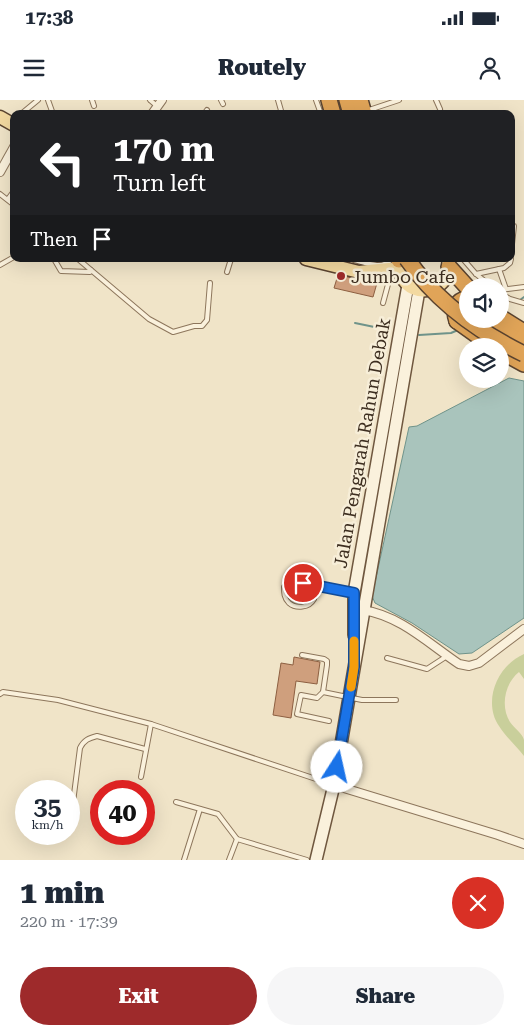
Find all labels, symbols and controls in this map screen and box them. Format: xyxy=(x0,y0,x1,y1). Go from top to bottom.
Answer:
text: 17:38 xyxy=(25,6,74,29)
icon: menu xyxy=(20,54,48,82)
icon: person xyxy=(476,54,504,82)
text: Routely xyxy=(218,55,306,80)
text: 170 m xyxy=(113,129,214,170)
icon: left xyxy=(30,130,95,195)
text: Turn left xyxy=(113,171,206,196)
icon: arrive xyxy=(88,225,116,253)
text: Then xyxy=(30,228,78,251)
place label: Jumbo Cafe xyxy=(351,266,455,287)
marker: Jumbo Cafe xyxy=(335,270,347,282)
map controls xyxy=(459,278,509,388)
button: sound xyxy=(459,278,509,328)
street label: Jalan Pengarah Rahun Debak xyxy=(330,316,394,570)
button: layers xyxy=(459,338,509,388)
pin xyxy=(282,562,324,604)
icon: arrive xyxy=(289,569,317,597)
position arrow xyxy=(310,740,362,792)
speed limit sign: 40 xyxy=(90,780,155,845)
text: 35 xyxy=(33,792,62,821)
text: km/h xyxy=(31,818,64,832)
text: 1 min xyxy=(20,875,104,910)
button: close xyxy=(452,877,504,929)
text: 220 m · 17:39 xyxy=(20,912,118,931)
button: Exit xyxy=(20,967,257,1025)
button: Share xyxy=(267,967,504,1025)

